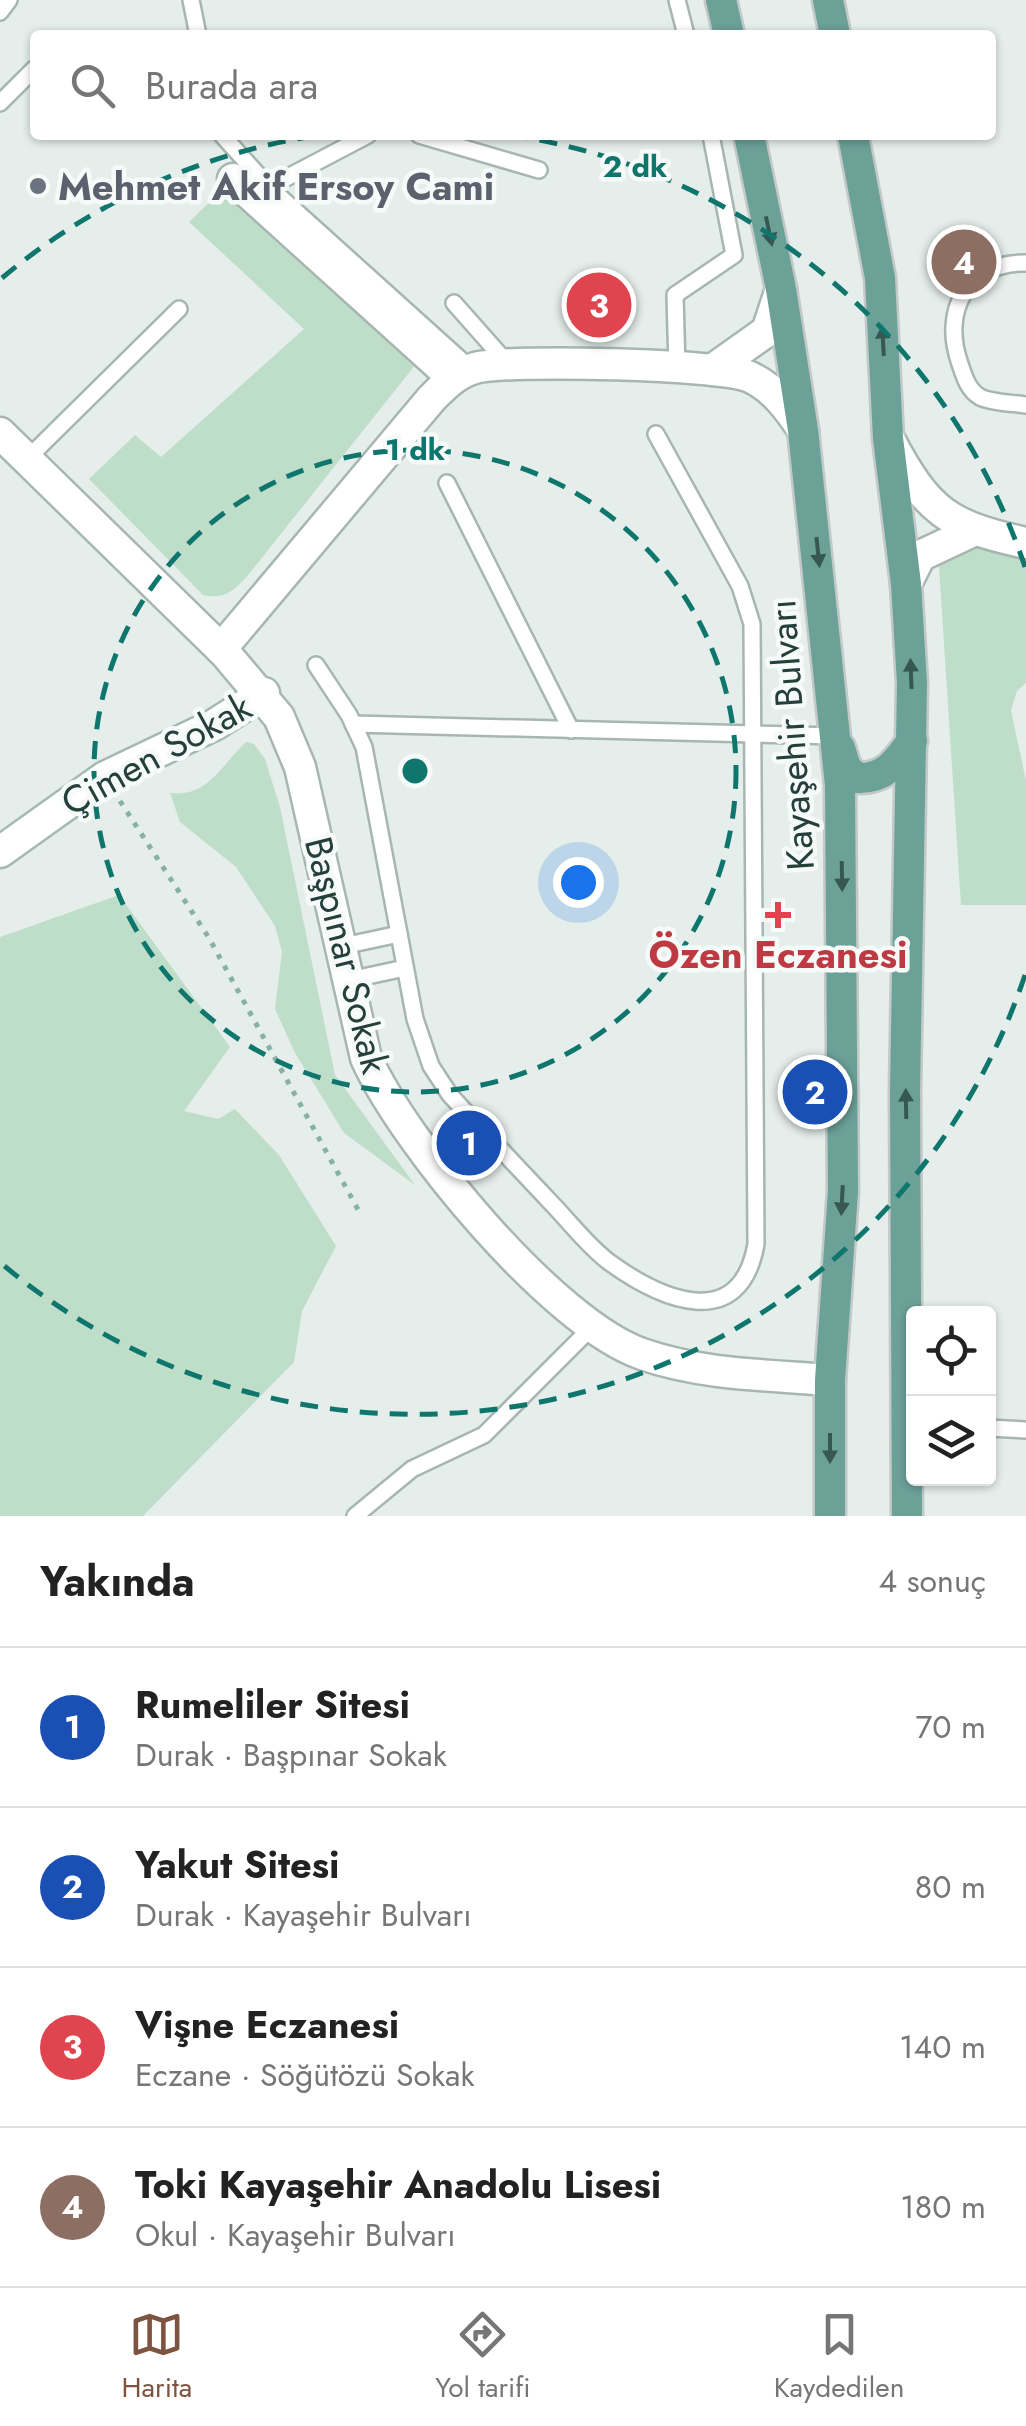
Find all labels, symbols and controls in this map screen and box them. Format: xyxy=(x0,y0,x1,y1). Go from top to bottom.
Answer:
search box xyxy=(30,30,996,140)
icon: search xyxy=(65,58,120,113)
text: Burada ara xyxy=(145,58,318,113)
text: 2 dk xyxy=(603,145,668,188)
place label: Mehmet Akif Ersoy Cami xyxy=(58,159,494,214)
marker: Mehmet Akif Ersoy Cami xyxy=(27,175,49,197)
one-way arrow xyxy=(761,215,777,246)
pin: 4 xyxy=(932,224,996,300)
pin: 3 xyxy=(566,268,632,342)
one-way arrow xyxy=(875,324,891,356)
text: 1 dk xyxy=(385,428,446,471)
one-way arrow xyxy=(810,536,826,568)
street label: Kayaşehir Bulvarı xyxy=(754,598,828,872)
one-way arrow xyxy=(903,657,919,689)
street label: Çimen Sokak xyxy=(51,679,261,829)
centre of rings xyxy=(397,753,433,789)
street label: Başpınar Sokak xyxy=(291,831,403,1079)
your location xyxy=(553,857,604,908)
one-way arrow xyxy=(834,860,850,892)
marker: Özen Eczanesi xyxy=(767,904,789,926)
place label: Özen Eczanesi xyxy=(649,927,907,982)
pin: 2 xyxy=(782,1054,848,1130)
one-way arrow xyxy=(897,1087,913,1119)
pin: 1 xyxy=(436,1106,502,1180)
one-way arrow xyxy=(833,1185,849,1217)
map controls xyxy=(906,1306,996,1486)
button: locate xyxy=(906,1306,996,1396)
button: layers xyxy=(906,1396,996,1486)
one-way arrow xyxy=(822,1433,838,1465)
text: Yakında xyxy=(40,1551,195,1612)
text: 4 sonuç xyxy=(878,1558,986,1604)
text: Rumeliler Sitesi xyxy=(135,1677,410,1732)
text: 1 xyxy=(64,1704,81,1750)
text: 70 m xyxy=(915,1704,986,1750)
text: Durak · Başpınar Sokak xyxy=(135,1732,447,1778)
text: Yakut Sitesi xyxy=(135,1837,340,1892)
text: 2 xyxy=(62,1864,83,1910)
text: 80 m xyxy=(915,1864,986,1910)
text: Durak · Kayaşehir Bulvarı xyxy=(135,1892,471,1938)
text: Vişne Eczanesi xyxy=(135,1997,399,2052)
text: 3 xyxy=(63,2024,82,2070)
text: 140 m xyxy=(899,2024,986,2070)
text: Eczane · Söğütözü Sokak xyxy=(135,2052,475,2098)
text: Toki Kayaşehir Anadolu Lisesi xyxy=(135,2157,661,2212)
text: 4 xyxy=(61,2184,84,2230)
text: 180 m xyxy=(900,2184,986,2230)
text: Okul · Kayaşehir Bulvarı xyxy=(135,2212,456,2258)
tab: Harita xyxy=(122,2307,192,2408)
tab: Yol tarifi xyxy=(435,2307,531,2408)
tab: Kaydedilen xyxy=(774,2307,904,2408)

